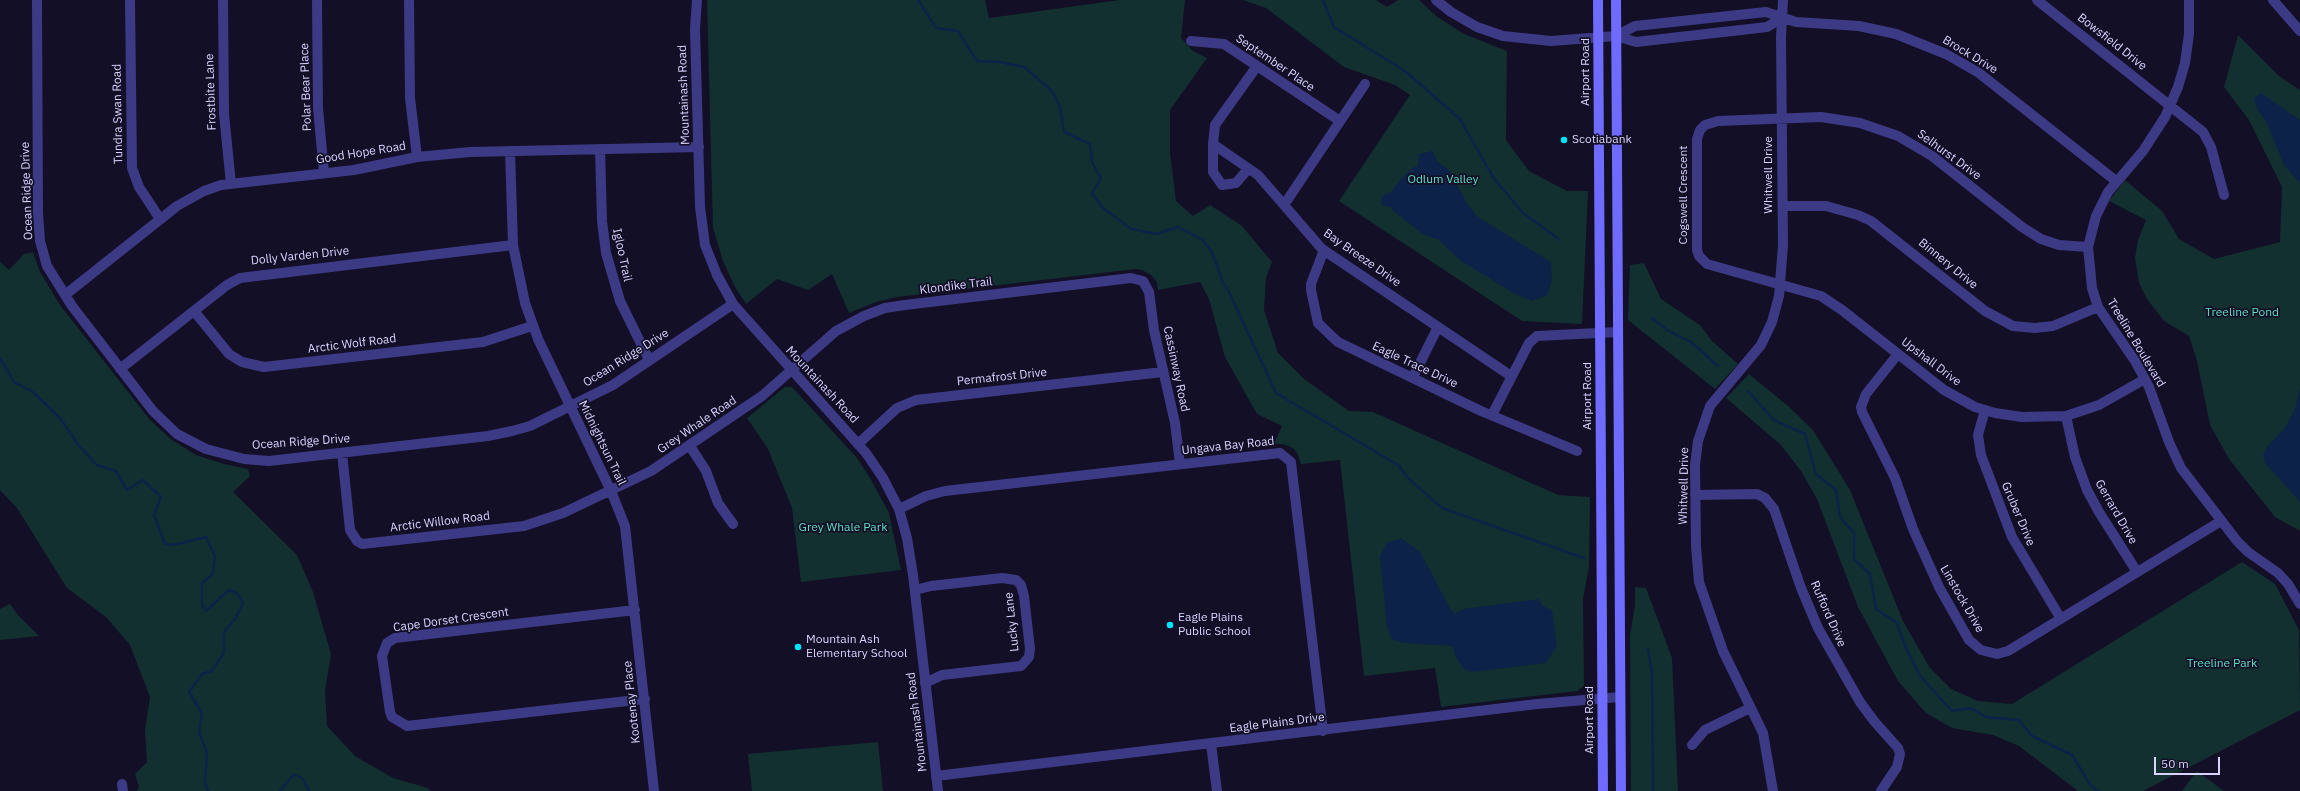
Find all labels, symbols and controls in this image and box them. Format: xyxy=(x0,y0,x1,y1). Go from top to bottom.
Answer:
street label: Bowsfield Drive xyxy=(2075,11,2149,73)
street label: September Place xyxy=(1233,31,1317,95)
street label: Brock Drive xyxy=(1940,33,2000,77)
street label: Airport Road xyxy=(1579,38,1593,106)
street label: Polar Bear Place xyxy=(297,43,315,131)
street label: Mountainash Road xyxy=(675,45,693,145)
street label: Frostbite Lane xyxy=(202,53,220,131)
street label: Tundra Swan Road xyxy=(110,64,126,164)
street label: Selhurst Drive xyxy=(1914,127,1984,183)
place label: Scotiabank xyxy=(1572,133,1632,147)
marker: Scotiabank xyxy=(1559,135,1569,145)
street label: Whitwell Drive xyxy=(1762,136,1776,214)
street label: Good Hope Road xyxy=(315,139,407,167)
street label: Ocean Ridge Drive xyxy=(18,142,36,240)
street label: Cogswell Crescent xyxy=(1677,145,1691,245)
park label: Odlum Valley xyxy=(1407,173,1479,187)
street label: Bay Breeze Drive xyxy=(1321,226,1403,290)
street label: Igloo Trail xyxy=(609,227,635,283)
street label: Binnery Drive xyxy=(1915,236,1981,292)
street label: Dolly Varden Drive xyxy=(250,244,350,268)
street label: Klondike Trail xyxy=(919,274,993,298)
street label: Treeline Boulevard xyxy=(2104,296,2168,390)
park label: Treeline Pond xyxy=(2205,306,2279,320)
street label: Cassinway Road xyxy=(1160,325,1192,413)
street label: Ocean Ridge Drive xyxy=(581,326,671,390)
street label: Arctic Wolf Road xyxy=(307,331,397,357)
street label: Upshall Drive xyxy=(1898,335,1964,389)
street label: Eagle Trace Drive xyxy=(1370,339,1460,391)
street label: Mountainash Road xyxy=(783,344,861,426)
street label: Airport Road xyxy=(1581,362,1595,430)
street label: Permafrost Drive xyxy=(956,365,1048,389)
street label: Grey Whale Road xyxy=(655,393,739,457)
street label: Midnightsun Trail xyxy=(575,398,629,488)
street label: Ocean Ridge Drive xyxy=(251,431,351,453)
street label: Ungava Bay Road xyxy=(1181,434,1275,458)
street label: Whitwell Drive xyxy=(1676,447,1692,525)
street label: Gerrard Drive xyxy=(2092,477,2140,547)
street label: Gruber Drive xyxy=(1998,480,2038,548)
street label: Arctic Willow Road xyxy=(389,509,491,535)
park label: Grey Whale Park xyxy=(799,521,887,535)
street label: Linstock Drive xyxy=(1937,563,1987,635)
street label: Rufford Drive xyxy=(1807,579,1849,649)
street label: Lucky Lane xyxy=(1002,592,1022,652)
street label: Cape Dorset Crescent xyxy=(392,605,510,635)
place label: Eagle Plains Public School xyxy=(1178,611,1251,639)
marker: Eagle Plains Public School xyxy=(1165,620,1175,630)
place label: Mountain Ash Elementary School xyxy=(806,633,907,661)
marker: Mountain Ash Elementary School xyxy=(793,642,803,652)
park label: Treeline Park xyxy=(2187,657,2257,671)
street label: Kootenay Place xyxy=(621,660,643,744)
street label: Mountainash Road xyxy=(904,671,930,773)
street label: Airport Road xyxy=(1583,686,1597,754)
street label: Eagle Plains Drive xyxy=(1229,710,1325,736)
scale bar xyxy=(2156,749,2222,775)
text: 50 m xyxy=(2161,756,2189,771)

